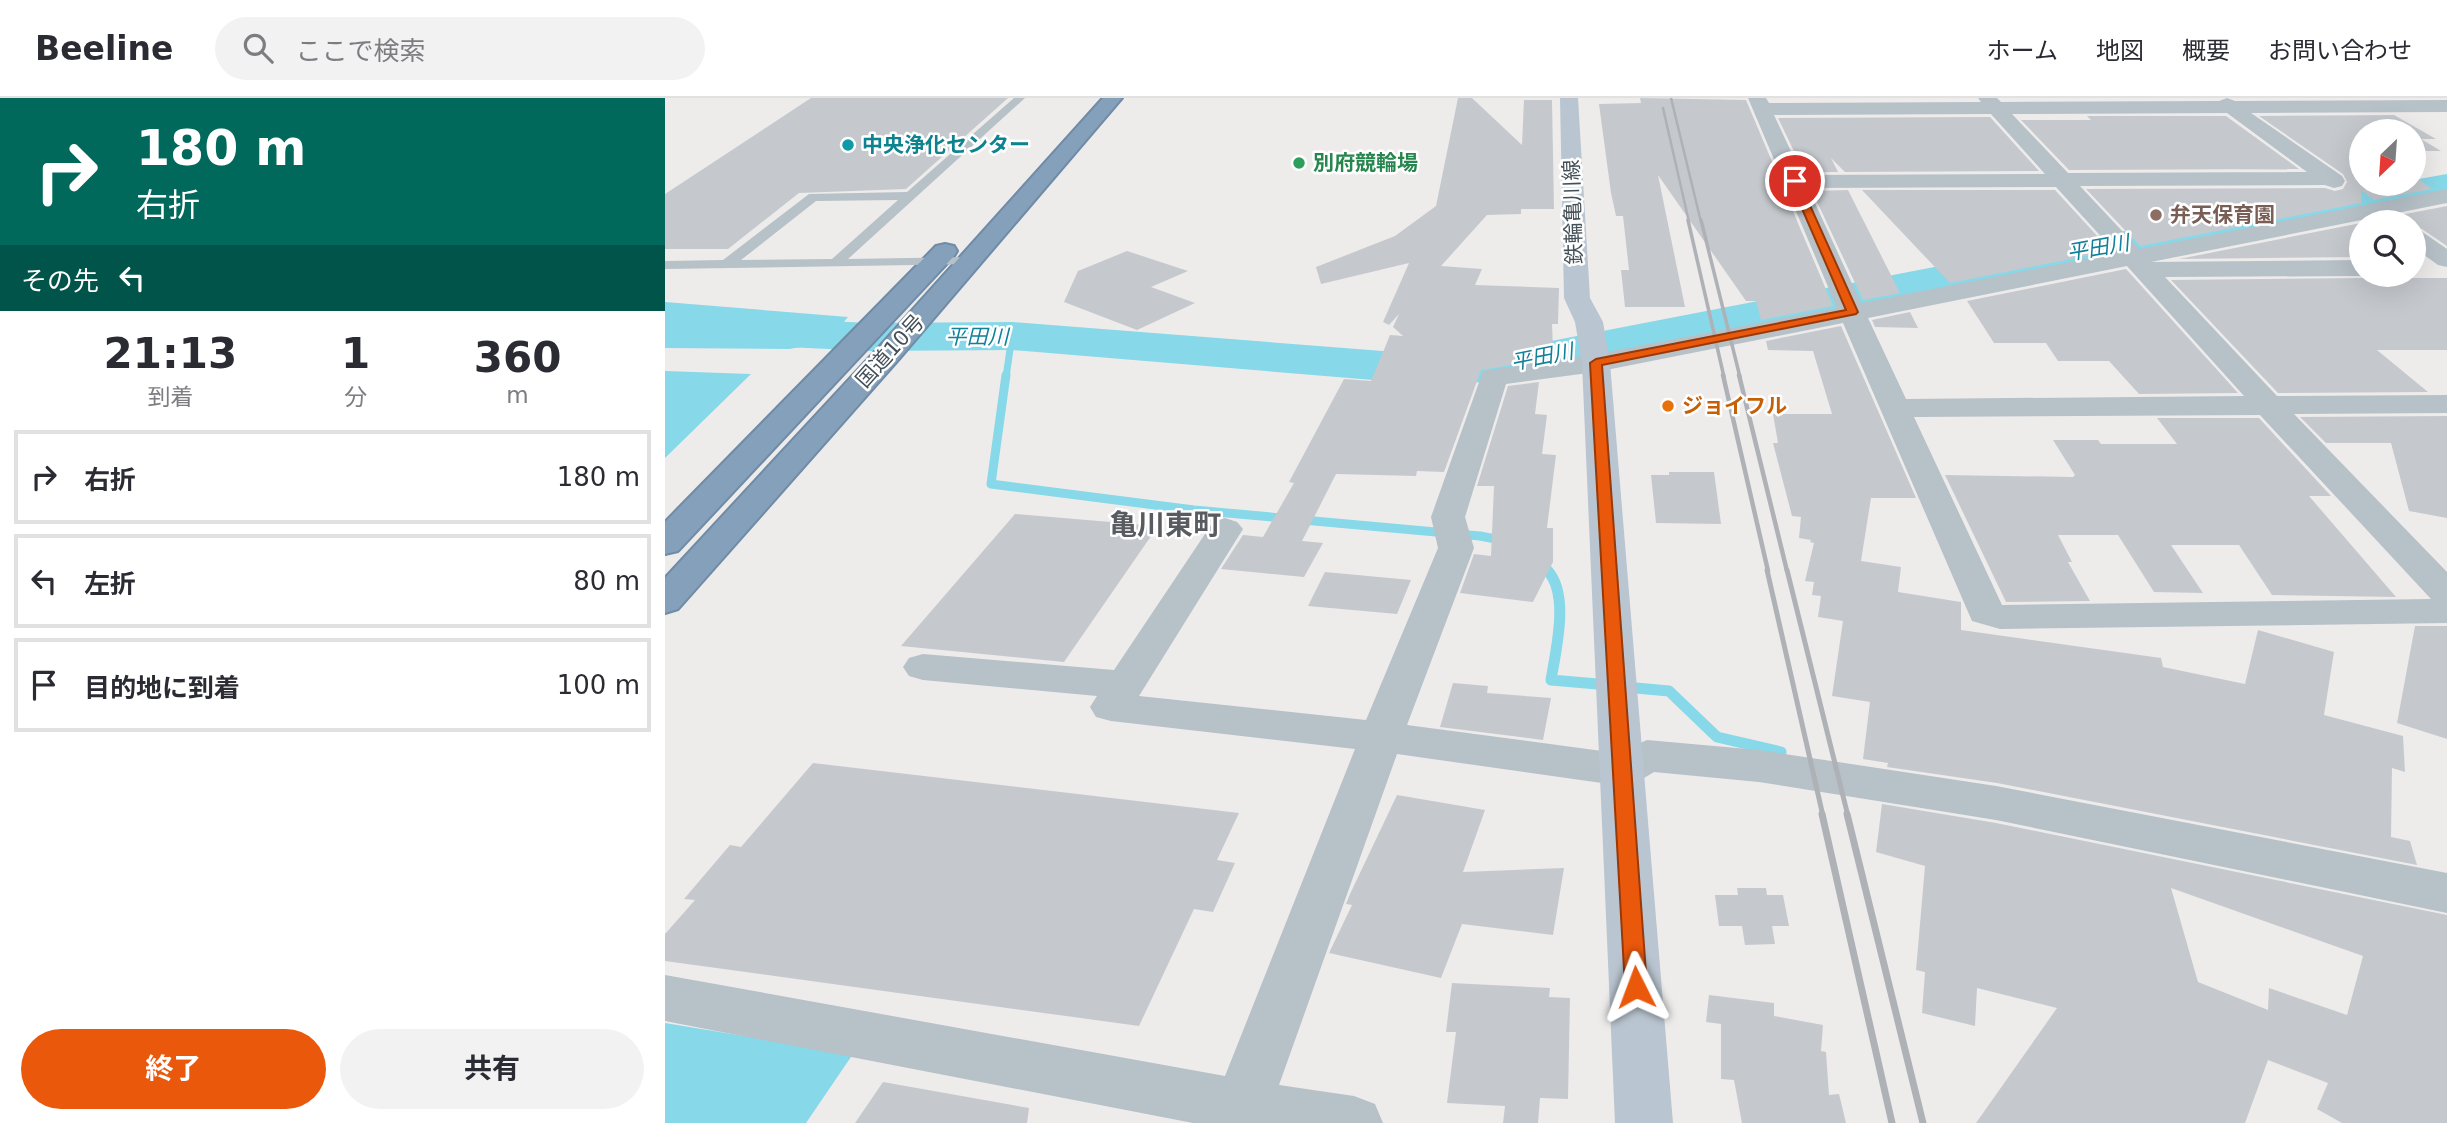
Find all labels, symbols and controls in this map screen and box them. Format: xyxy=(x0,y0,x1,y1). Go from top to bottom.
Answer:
search box xyxy=(215,17,705,80)
text: Beeline xyxy=(35,29,173,68)
icon: search xyxy=(239,29,277,67)
text: ここで検索 xyxy=(295,36,425,66)
text: ホーム xyxy=(1987,37,2058,65)
text: 地図 xyxy=(2096,37,2144,65)
text: 概要 xyxy=(2182,37,2230,65)
text: お問い合わせ xyxy=(2268,37,2412,65)
north arrow xyxy=(2349,119,2425,196)
map controls xyxy=(2349,119,2426,287)
text: 180 m xyxy=(136,120,306,177)
icon: right xyxy=(21,126,112,217)
place label: 中央浄化センター xyxy=(862,133,1030,157)
marker: 中央浄化センター xyxy=(840,137,856,153)
place label: 別府競輪場 xyxy=(1313,151,1418,175)
pin xyxy=(1765,151,1825,211)
marker: 別府競輪場 xyxy=(1291,155,1307,171)
street label: 鉄輪亀川線 xyxy=(1559,159,1587,265)
icon: arrive xyxy=(1776,162,1814,200)
text: 右折 xyxy=(136,186,200,224)
place label: 弁天保育園 xyxy=(2170,203,2275,227)
marker: 弁天保育園 xyxy=(2148,207,2164,223)
button: search xyxy=(2349,210,2426,287)
water label: 平田川 xyxy=(2065,230,2133,265)
icon: left xyxy=(113,259,151,297)
text: その先 xyxy=(21,266,99,296)
street label: 国道10号 xyxy=(851,310,929,392)
water label: 平田川 xyxy=(946,325,1010,349)
text: 21:13 xyxy=(104,329,237,378)
text: 1 xyxy=(341,329,370,378)
text: 360 xyxy=(474,333,561,382)
water label: 平田川 xyxy=(1509,339,1577,375)
text: m xyxy=(506,382,529,408)
text: 到着 xyxy=(147,384,193,410)
text: 分 xyxy=(344,384,367,410)
place label: ジョイフル xyxy=(1682,394,1787,418)
marker: ジョイフル xyxy=(1660,398,1676,414)
icon: right xyxy=(25,458,63,496)
text: 180 m xyxy=(557,462,640,492)
text: 右折 xyxy=(84,465,136,495)
district label: 亀川東町 xyxy=(1109,508,1221,541)
icon: left xyxy=(25,562,63,600)
text: 80 m xyxy=(573,566,640,596)
text: 左折 xyxy=(84,569,136,599)
icon: arrive xyxy=(25,666,63,704)
text: 100 m xyxy=(557,670,640,700)
text: 目的地に到着 xyxy=(84,673,240,703)
position arrow xyxy=(1599,950,1673,1024)
button: 終了 xyxy=(21,1029,326,1109)
button: 共有 xyxy=(340,1029,644,1109)

